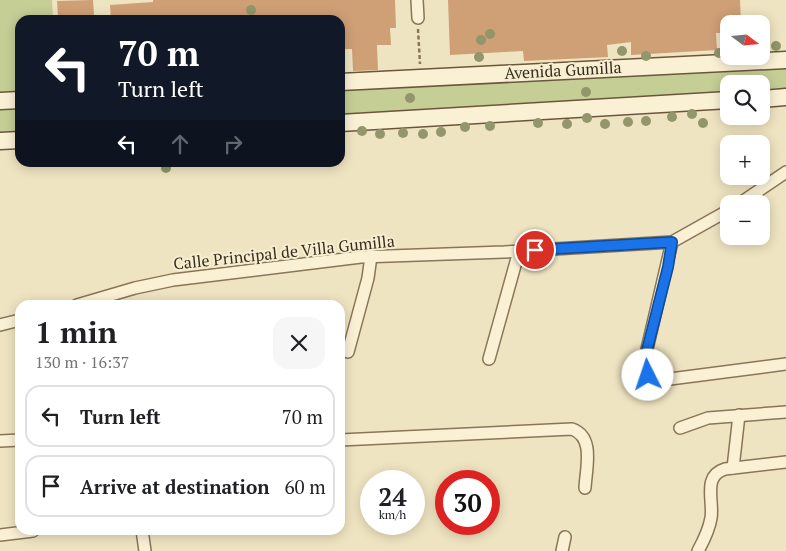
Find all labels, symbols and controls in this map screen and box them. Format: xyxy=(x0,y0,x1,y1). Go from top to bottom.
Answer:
north arrow xyxy=(720,15,770,65)
map controls xyxy=(720,15,770,245)
text: 70 m xyxy=(118,30,199,76)
icon: left xyxy=(35,35,100,100)
street label: Avenida Gumilla xyxy=(504,56,622,84)
text: Turn left xyxy=(118,74,204,103)
button: search xyxy=(720,75,770,125)
icon: left xyxy=(113,130,141,158)
icon: ahead xyxy=(166,130,194,158)
icon: right xyxy=(219,130,247,158)
button: + xyxy=(720,135,770,185)
button: − xyxy=(720,195,770,245)
street label: Calle Principal de Villa Gumilla xyxy=(172,229,396,275)
pin xyxy=(514,229,556,271)
icon: arrive xyxy=(521,236,549,264)
text: 1 min xyxy=(35,312,117,352)
button: close xyxy=(273,317,325,369)
position arrow xyxy=(621,348,673,400)
text: 130 m · 16:37 xyxy=(35,351,129,373)
icon: left xyxy=(37,402,65,430)
text: Turn left xyxy=(80,404,161,429)
text: 70 m xyxy=(282,404,323,429)
speed limit sign: 30 xyxy=(435,470,500,535)
icon: arrive xyxy=(37,472,65,500)
text: Arrive at destination xyxy=(80,474,269,499)
text: 60 m xyxy=(284,474,326,499)
text: 24 xyxy=(378,480,407,513)
text: km/h xyxy=(379,507,406,522)

